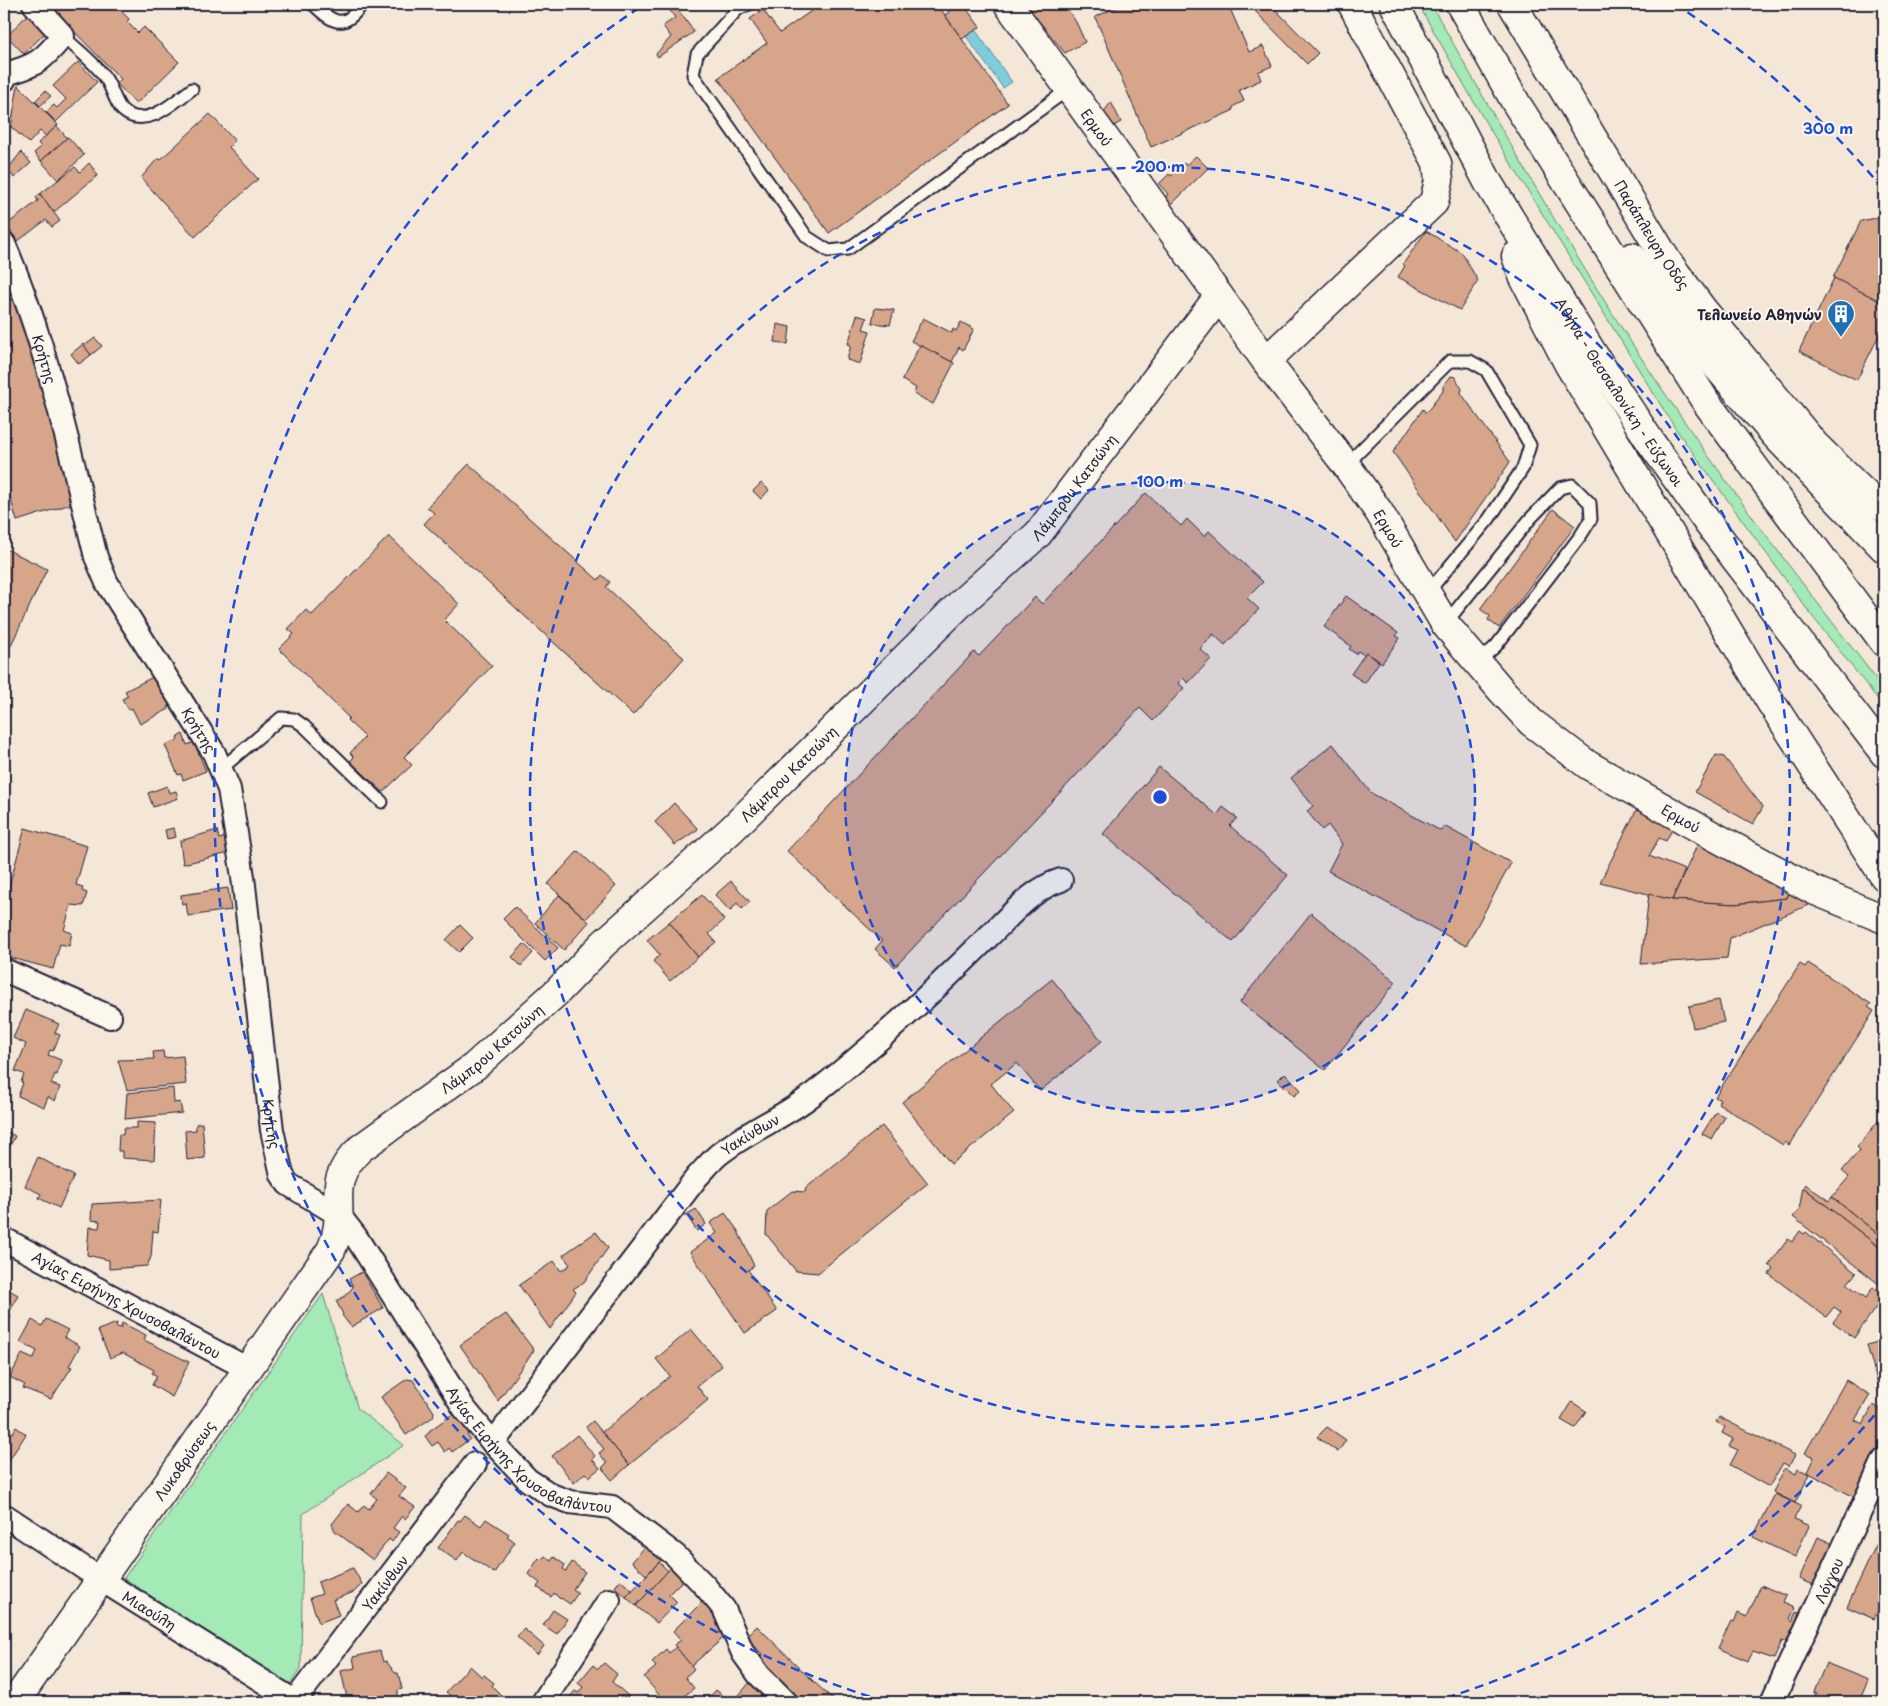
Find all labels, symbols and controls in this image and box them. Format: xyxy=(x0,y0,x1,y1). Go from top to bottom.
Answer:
street label: Ερμού xyxy=(1076,104,1118,150)
text: 300 m xyxy=(1803,116,1853,139)
text: 200 m xyxy=(1135,154,1185,177)
street label: Παράπλευρη Οδός xyxy=(1610,176,1695,294)
street label: Αθήνα - Θεσσαλονίκη - Εύζωνοι xyxy=(1550,293,1689,490)
building icon: Τελωνείο Αθηνών xyxy=(1826,299,1856,338)
place label: Τελωνείο Αθηνών xyxy=(1697,304,1822,325)
street label: Κρήτης xyxy=(28,332,62,386)
street label: Λάμπρου Κατσώνη xyxy=(1027,429,1121,545)
text: 100 m xyxy=(1137,469,1183,492)
street label: Ερμού xyxy=(1369,505,1408,552)
street label: Κρήτης xyxy=(177,703,222,756)
street label: Λάμπρου Κατσώνη xyxy=(735,721,842,826)
centre of rings xyxy=(1151,788,1169,806)
street label: Ερμού xyxy=(1658,799,1704,837)
street label: Λάμπρου Κατσώνη xyxy=(436,999,548,1098)
street label: Κρήτης xyxy=(258,1097,286,1151)
street label: Υακίνθων xyxy=(716,1108,783,1160)
street label: Αγίας Ειρήνης Χρυσοβαλάντου xyxy=(29,1246,225,1363)
street label: Αγίας Ειρήνης Χρυσοβαλάντου xyxy=(442,1382,613,1517)
street label: Λυκοβρύσεως xyxy=(149,1416,219,1505)
street label: Υακίνθων xyxy=(357,1550,413,1615)
street label: Λόγγου xyxy=(1809,1554,1848,1607)
street label: Μιαούλη xyxy=(119,1585,181,1635)

